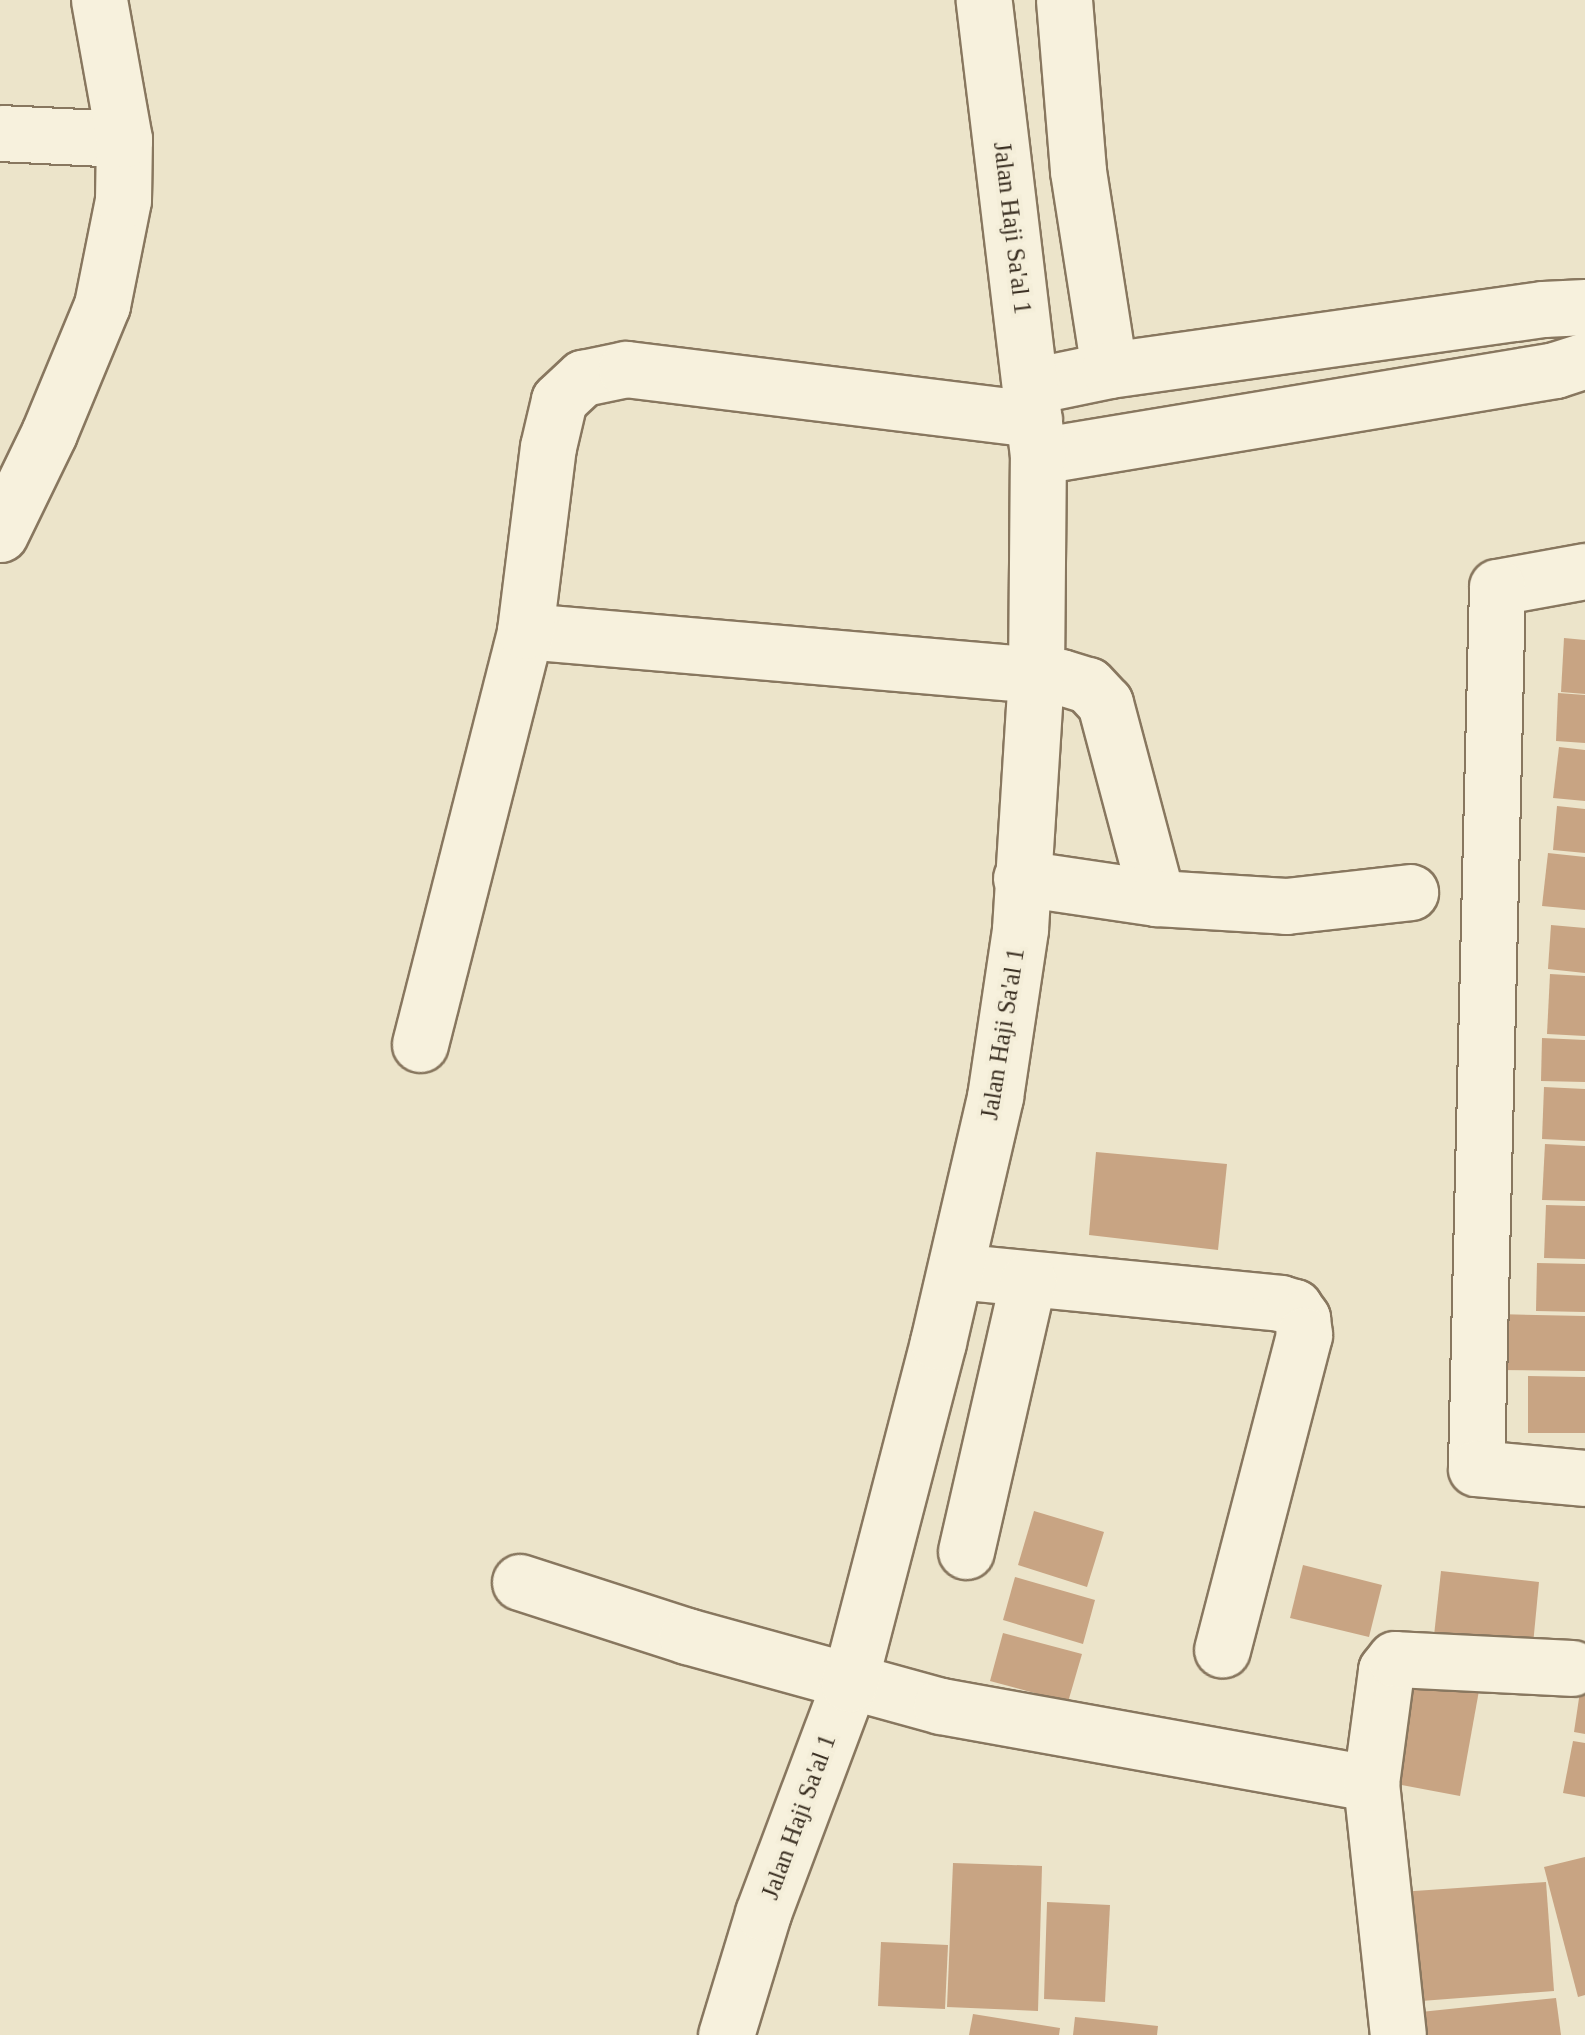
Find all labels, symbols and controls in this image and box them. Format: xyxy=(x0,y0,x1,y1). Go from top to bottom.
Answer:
street label: Jalan Haji Sa'al 1 xyxy=(987,140,1037,316)
street label: Jalan Haji Sa'al 1 xyxy=(975,946,1031,1122)
street label: Jalan Haji Sa'al 1 xyxy=(755,1730,843,1904)

